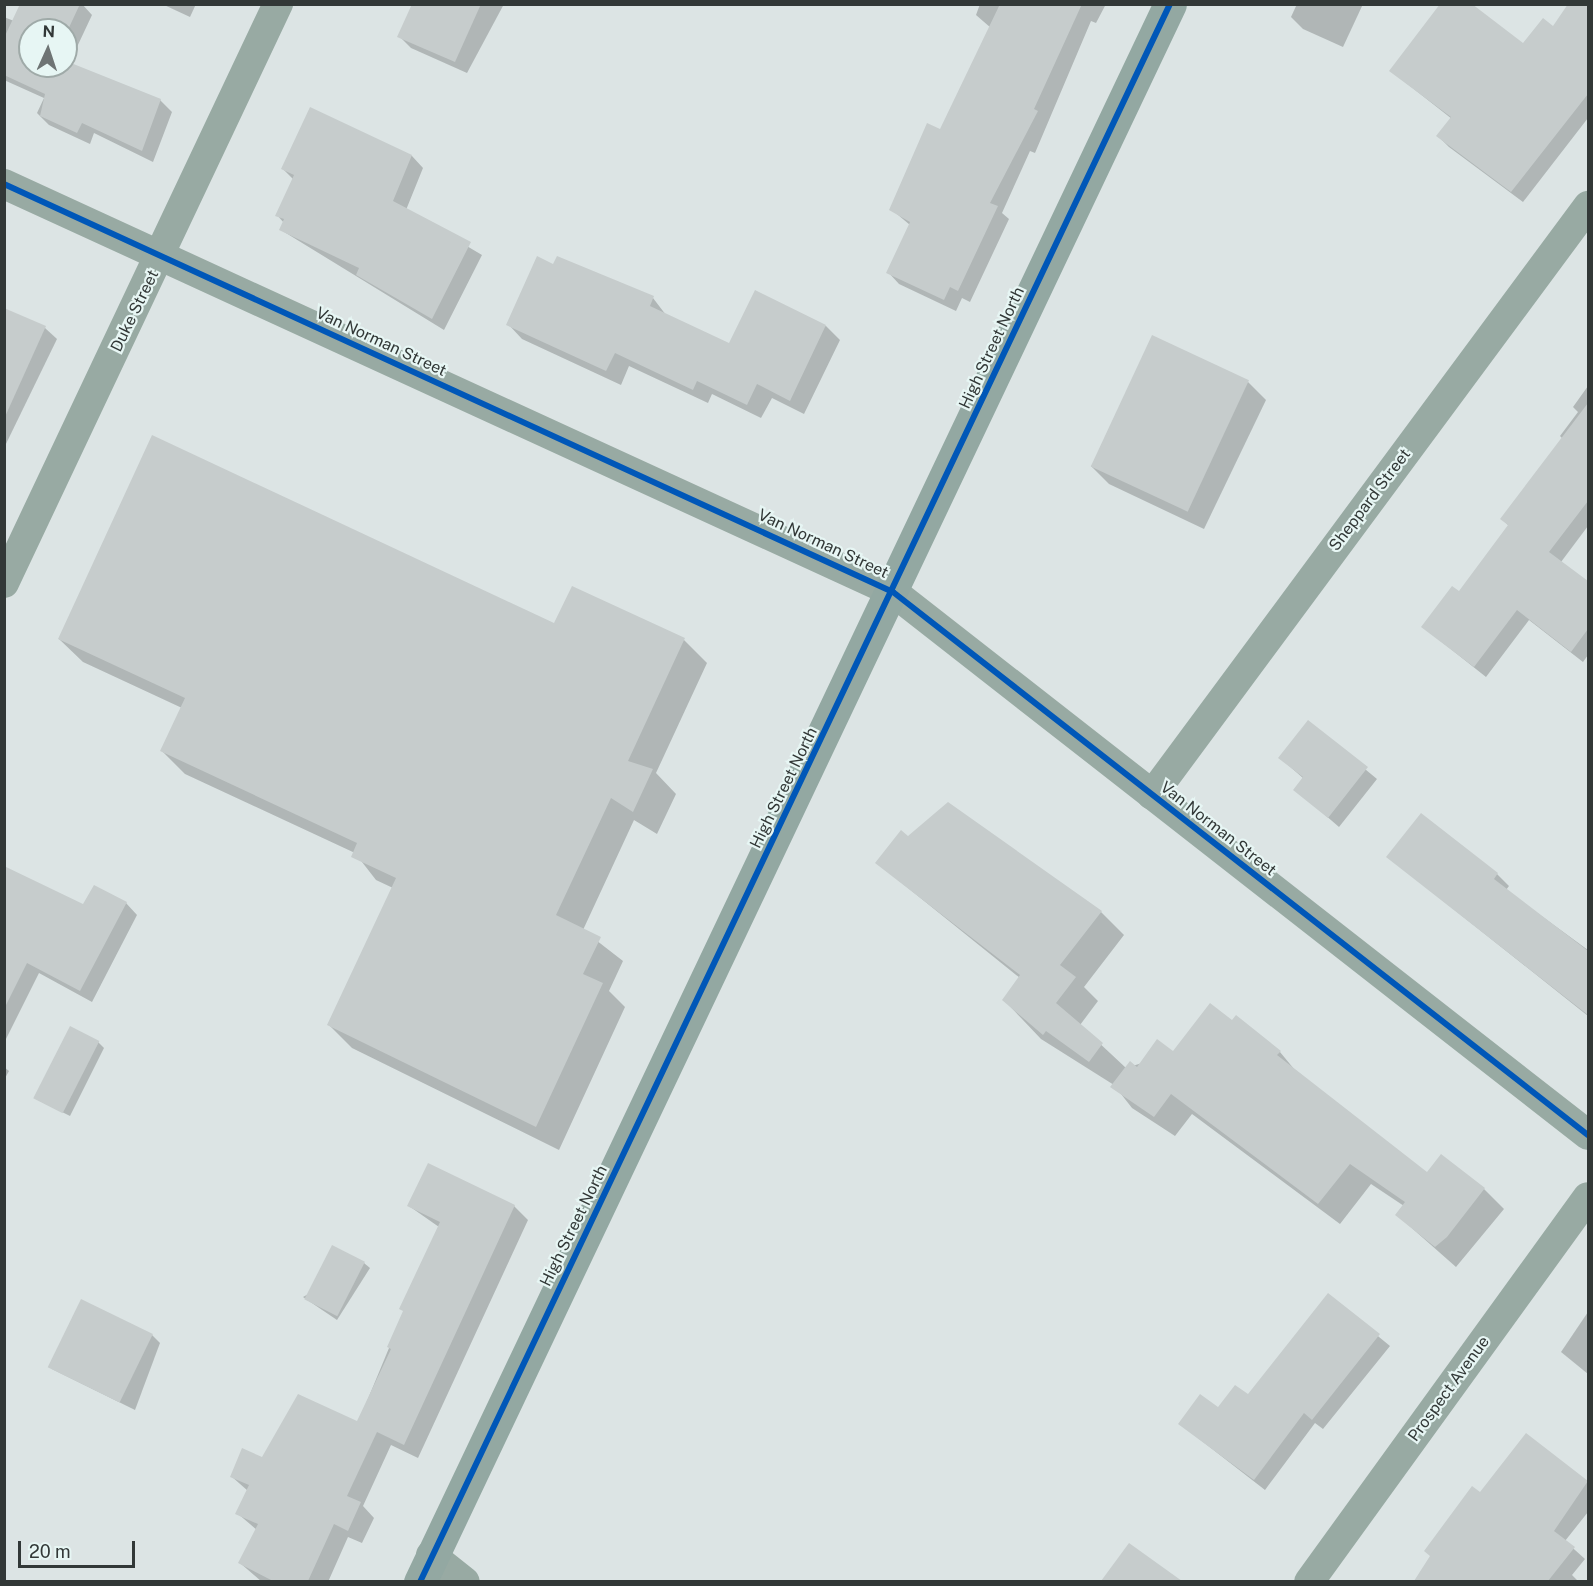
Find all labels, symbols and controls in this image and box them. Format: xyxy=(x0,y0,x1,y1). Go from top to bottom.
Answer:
north arrow xyxy=(18,18,78,78)
text: N xyxy=(42,22,56,41)
street label: Duke Street xyxy=(107,267,163,355)
street label: High Street North xyxy=(955,284,1029,412)
street label: Van Norman Street xyxy=(313,303,449,381)
street label: Sheppard Street xyxy=(1325,445,1415,555)
street label: Van Norman Street xyxy=(755,505,891,583)
street label: High Street North xyxy=(746,724,822,852)
street label: Van Norman Street xyxy=(1156,778,1280,880)
street label: High Street North xyxy=(536,1162,612,1290)
street label: Prospect Avenue xyxy=(1404,1333,1494,1445)
scale bar xyxy=(21,1529,138,1567)
text: 20 m xyxy=(29,1541,71,1562)

